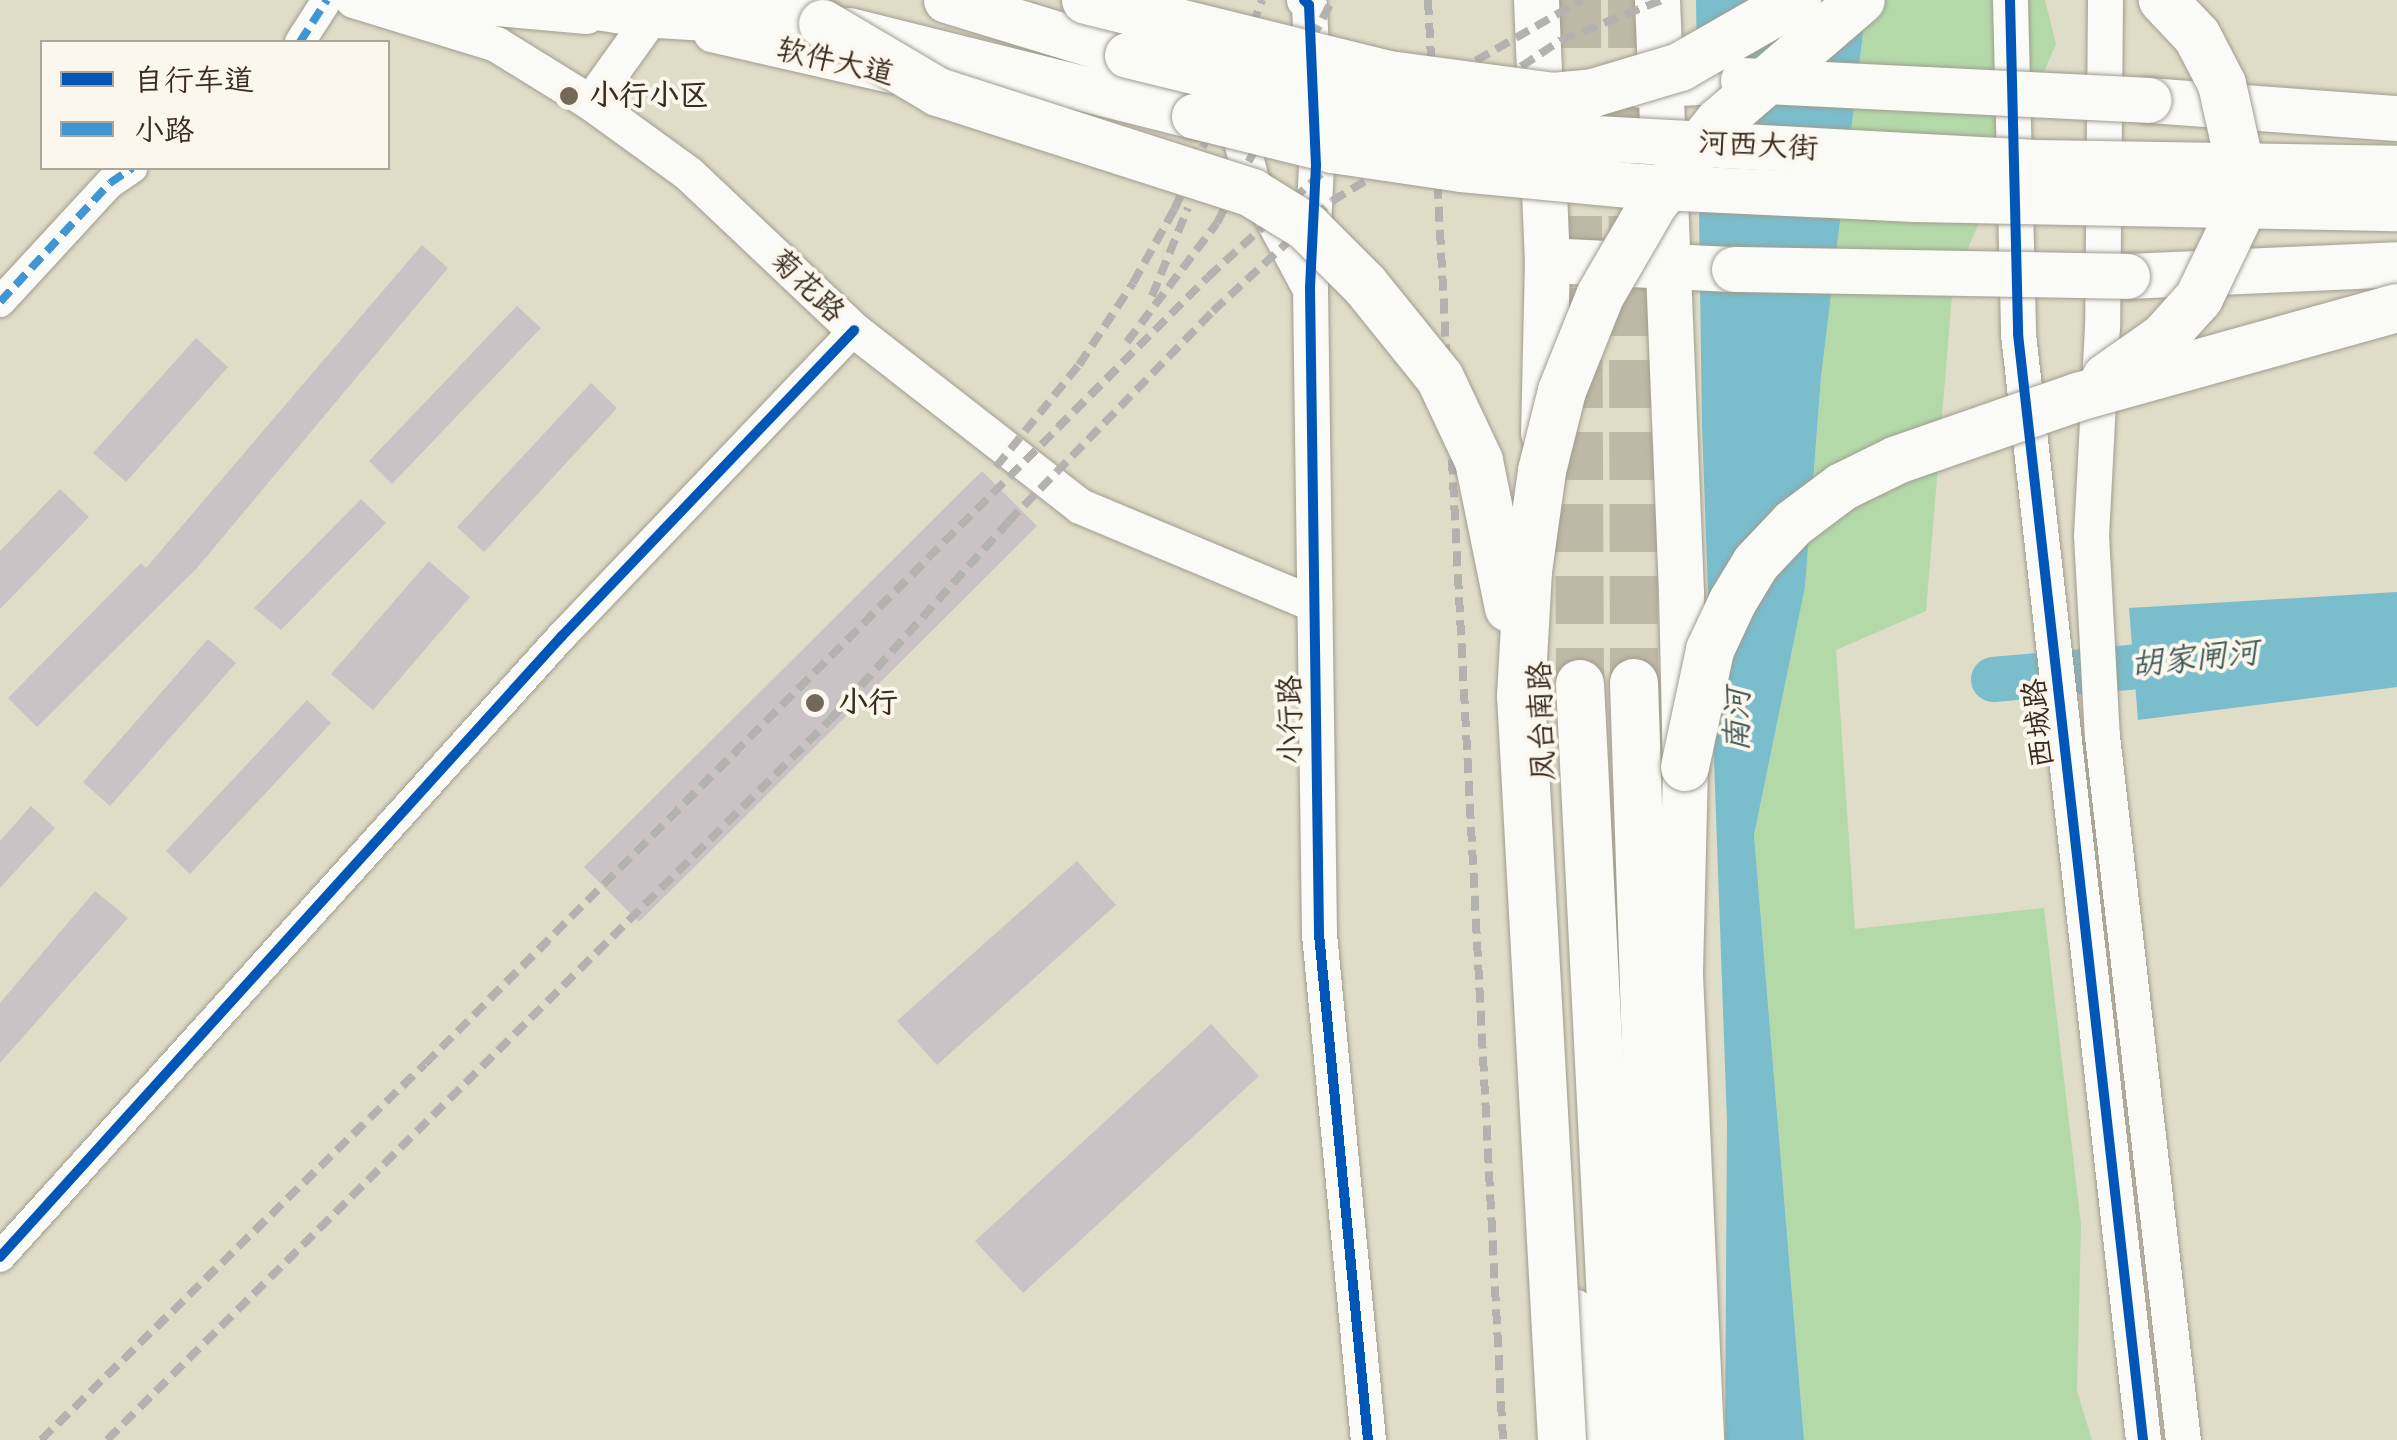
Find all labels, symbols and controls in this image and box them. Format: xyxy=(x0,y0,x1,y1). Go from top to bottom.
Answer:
street label: 软件大道 xyxy=(772,31,898,93)
legend xyxy=(40,40,390,170)
text: 自行车道 xyxy=(134,62,254,99)
place label: 小行小区 xyxy=(589,78,709,114)
marker: 小行小区 xyxy=(558,85,580,107)
text: 小路 xyxy=(134,112,194,149)
street label: 河西大街 xyxy=(1697,125,1819,167)
street label: 菊花路 xyxy=(762,242,852,330)
water label: 胡家闸河 xyxy=(2129,633,2261,685)
street label: 凤台南路 xyxy=(1522,660,1562,782)
street label: 小行路 xyxy=(1272,675,1310,765)
street label: 西城路 xyxy=(2016,676,2062,770)
place label: 小行 xyxy=(838,685,898,721)
water label: 南河 xyxy=(1718,688,1758,752)
marker: 小行 xyxy=(802,690,828,716)

